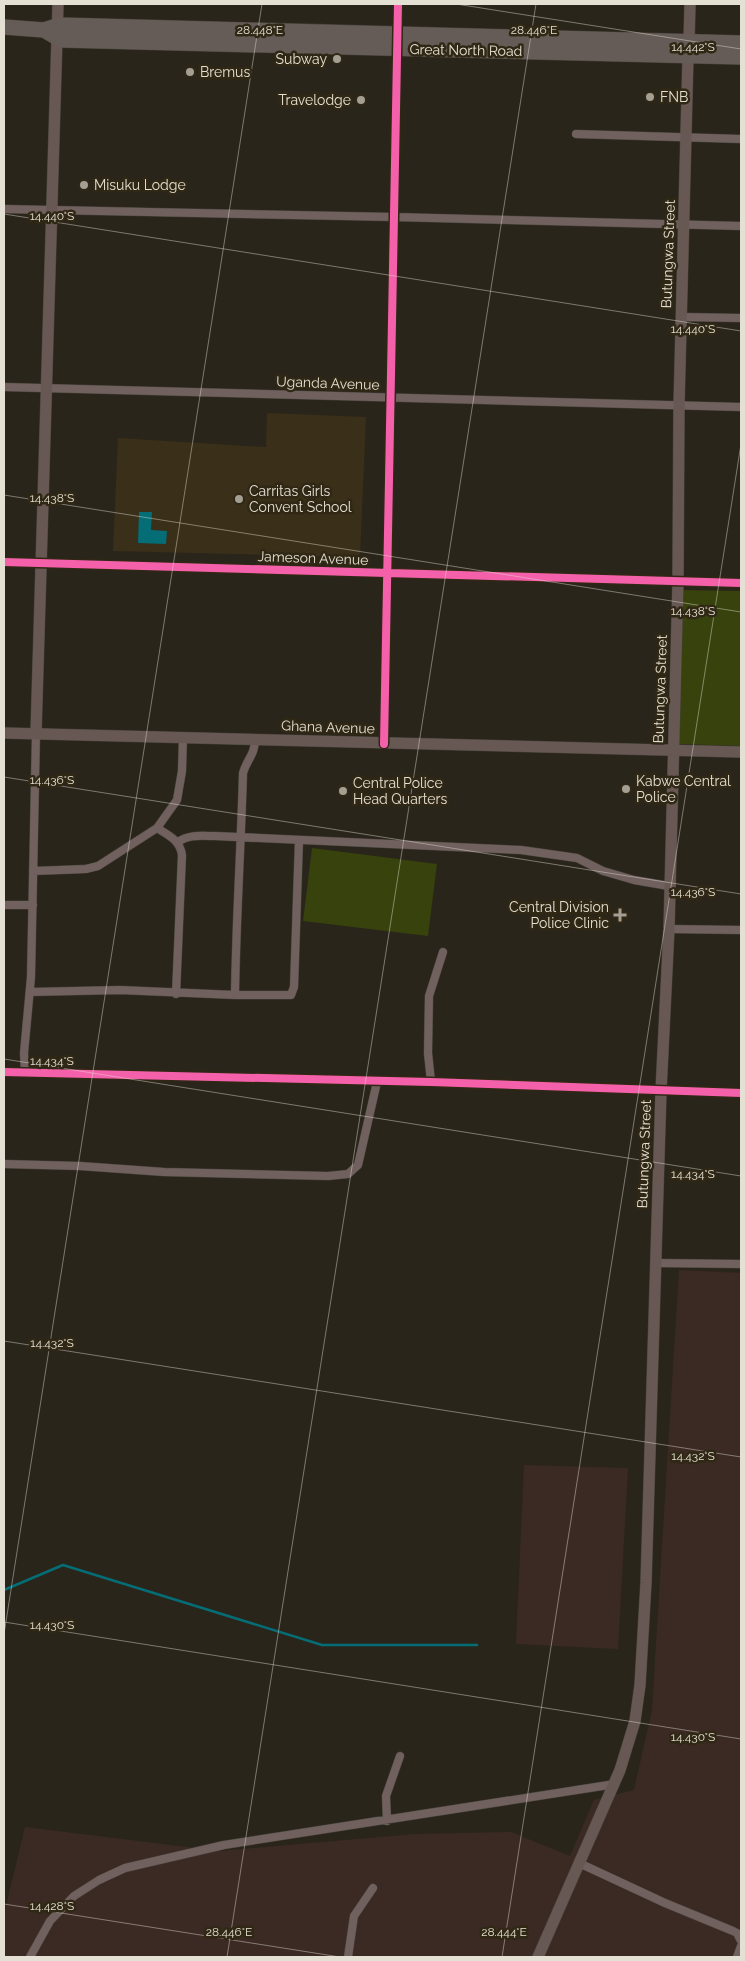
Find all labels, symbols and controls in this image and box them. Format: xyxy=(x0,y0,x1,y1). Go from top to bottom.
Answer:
text: 28.448°E xyxy=(237,23,283,37)
text: 28.446°E xyxy=(511,23,557,37)
text: 14.442°S xyxy=(671,40,715,54)
street label: Great North Road xyxy=(410,41,522,59)
place label: Subway xyxy=(276,51,327,67)
marker: Subway xyxy=(331,53,343,65)
place label: Bremus xyxy=(200,64,250,80)
marker: Bremus xyxy=(184,66,196,78)
place label: FNB xyxy=(660,89,688,105)
marker: FNB xyxy=(644,91,656,103)
place label: Travelodge xyxy=(278,92,351,108)
marker: Travelodge xyxy=(355,94,367,106)
place label: Misuku Lodge xyxy=(94,177,186,193)
marker: Misuku Lodge xyxy=(78,179,90,191)
street label: Butungwa Street xyxy=(658,199,678,309)
text: 14.440°S xyxy=(30,209,74,223)
text: 14.440°S xyxy=(671,322,715,336)
street label: Uganda Avenue xyxy=(276,373,380,393)
place label: Carritas Girls Convent School xyxy=(249,483,352,515)
text: 14.438°S xyxy=(30,491,74,505)
marker: Carritas Girls Convent School xyxy=(233,493,245,505)
street label: Jameson Avenue xyxy=(257,548,369,568)
text: 14.438°S xyxy=(671,604,715,618)
street label: Butungwa Street xyxy=(650,634,670,744)
street label: Ghana Avenue xyxy=(281,717,375,737)
text: 14.436°S xyxy=(30,773,74,787)
place label: Kabwe Central Police xyxy=(636,773,731,805)
place label: Central Police Head Quarters xyxy=(353,775,447,807)
marker: Kabwe Central Police xyxy=(620,783,632,795)
marker: Central Police Head Quarters xyxy=(337,785,349,797)
text: 14.436°S xyxy=(671,885,715,899)
place label: Central Division Police Clinic xyxy=(509,899,609,931)
marker: Central Division Police Clinic xyxy=(613,908,627,922)
text: 14.434°S xyxy=(30,1054,74,1068)
street label: Butungwa Street xyxy=(634,1099,654,1209)
text: 14.434°S xyxy=(671,1167,715,1181)
text: 14.432°S xyxy=(30,1336,74,1350)
text: 14.432°S xyxy=(671,1449,715,1463)
text: 14.430°S xyxy=(30,1618,74,1632)
text: 14.430°S xyxy=(671,1730,715,1744)
text: 14.428°S xyxy=(30,1899,74,1913)
text: 28.446°E xyxy=(206,1925,252,1939)
text: 28.444°E xyxy=(481,1925,527,1939)

